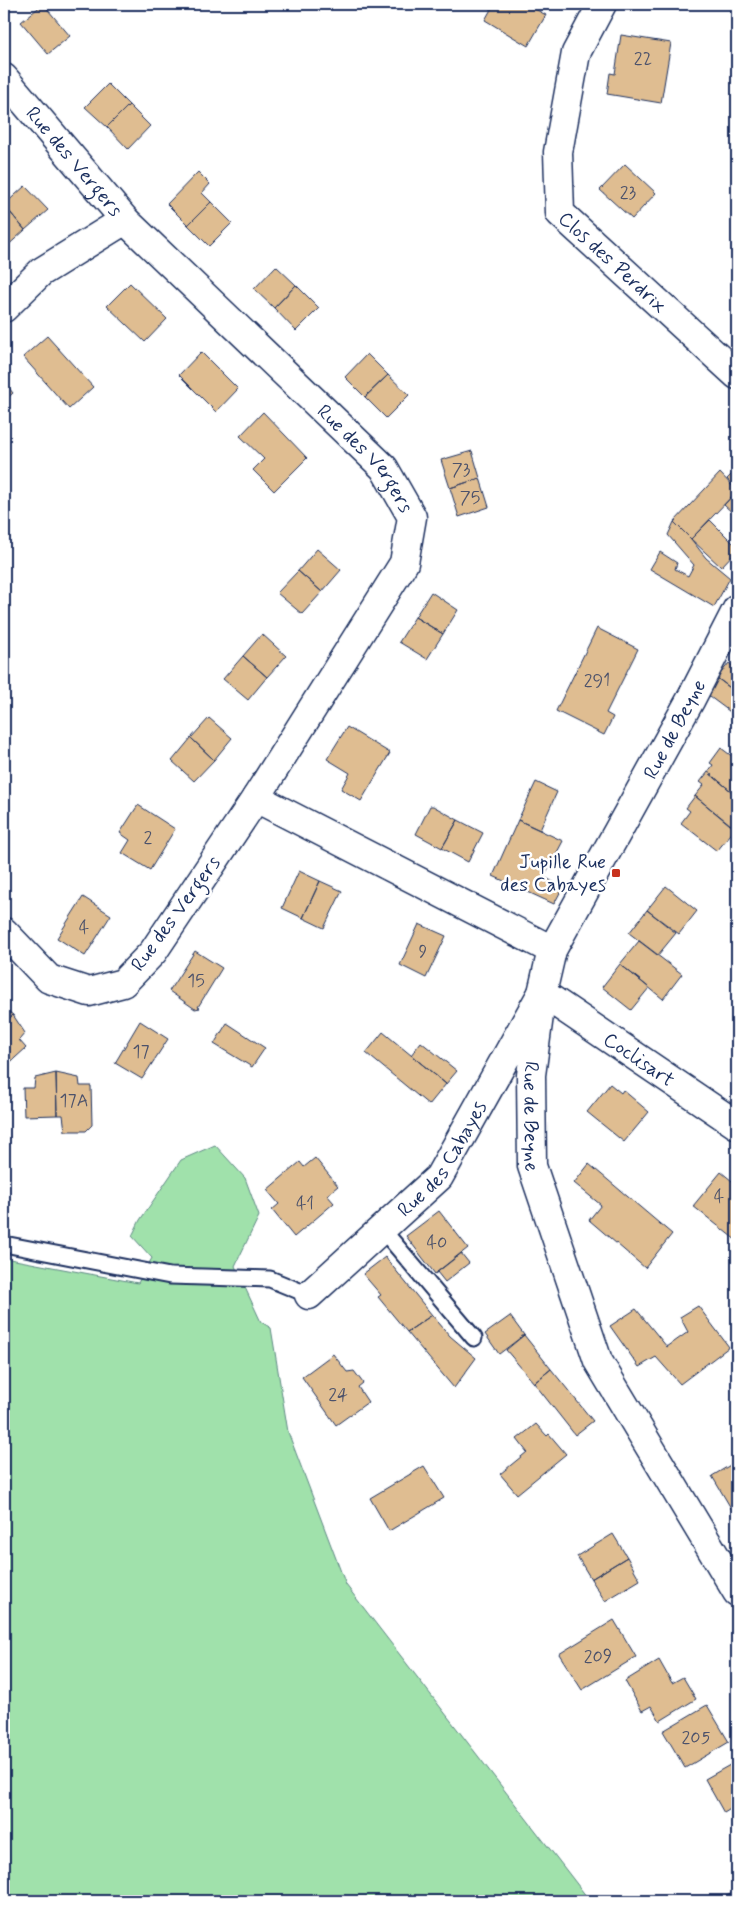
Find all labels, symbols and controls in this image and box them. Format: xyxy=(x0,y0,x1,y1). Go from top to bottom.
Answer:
house number: 22 xyxy=(634,47,652,71)
street label: Rue des Vergers xyxy=(19,101,128,223)
house number: 23 xyxy=(620,181,637,205)
street label: Clos des Perdrix xyxy=(552,206,673,320)
street label: Rue des Vergers xyxy=(310,399,419,518)
house number: 73 xyxy=(452,458,471,482)
house number: 75 xyxy=(460,486,480,510)
house number: 291 xyxy=(584,669,610,693)
street label: Rue de Beyne xyxy=(638,675,713,784)
house number: 2 xyxy=(144,826,153,850)
place label: Jupille Rue des Cabayes xyxy=(500,849,606,899)
street label: Rue des Vergers xyxy=(125,850,229,978)
marker: Jupille Rue des Cabayes xyxy=(610,867,622,879)
house number: 4 xyxy=(79,916,89,940)
house number: 9 xyxy=(419,940,428,964)
house number: 15 xyxy=(187,969,205,993)
street label: Coclisart xyxy=(598,1026,679,1094)
house number: 17 xyxy=(132,1040,150,1064)
street label: Rue de Beyne xyxy=(516,1059,545,1175)
house number: 17A xyxy=(60,1089,88,1113)
street label: Rue des Cabayes xyxy=(392,1096,494,1224)
house number: 4 xyxy=(714,1185,724,1209)
house number: 41 xyxy=(296,1192,314,1216)
house number: 40 xyxy=(427,1231,447,1255)
house number: 24 xyxy=(328,1383,348,1407)
house number: 209 xyxy=(584,1645,612,1669)
house number: 205 xyxy=(681,1726,711,1750)

